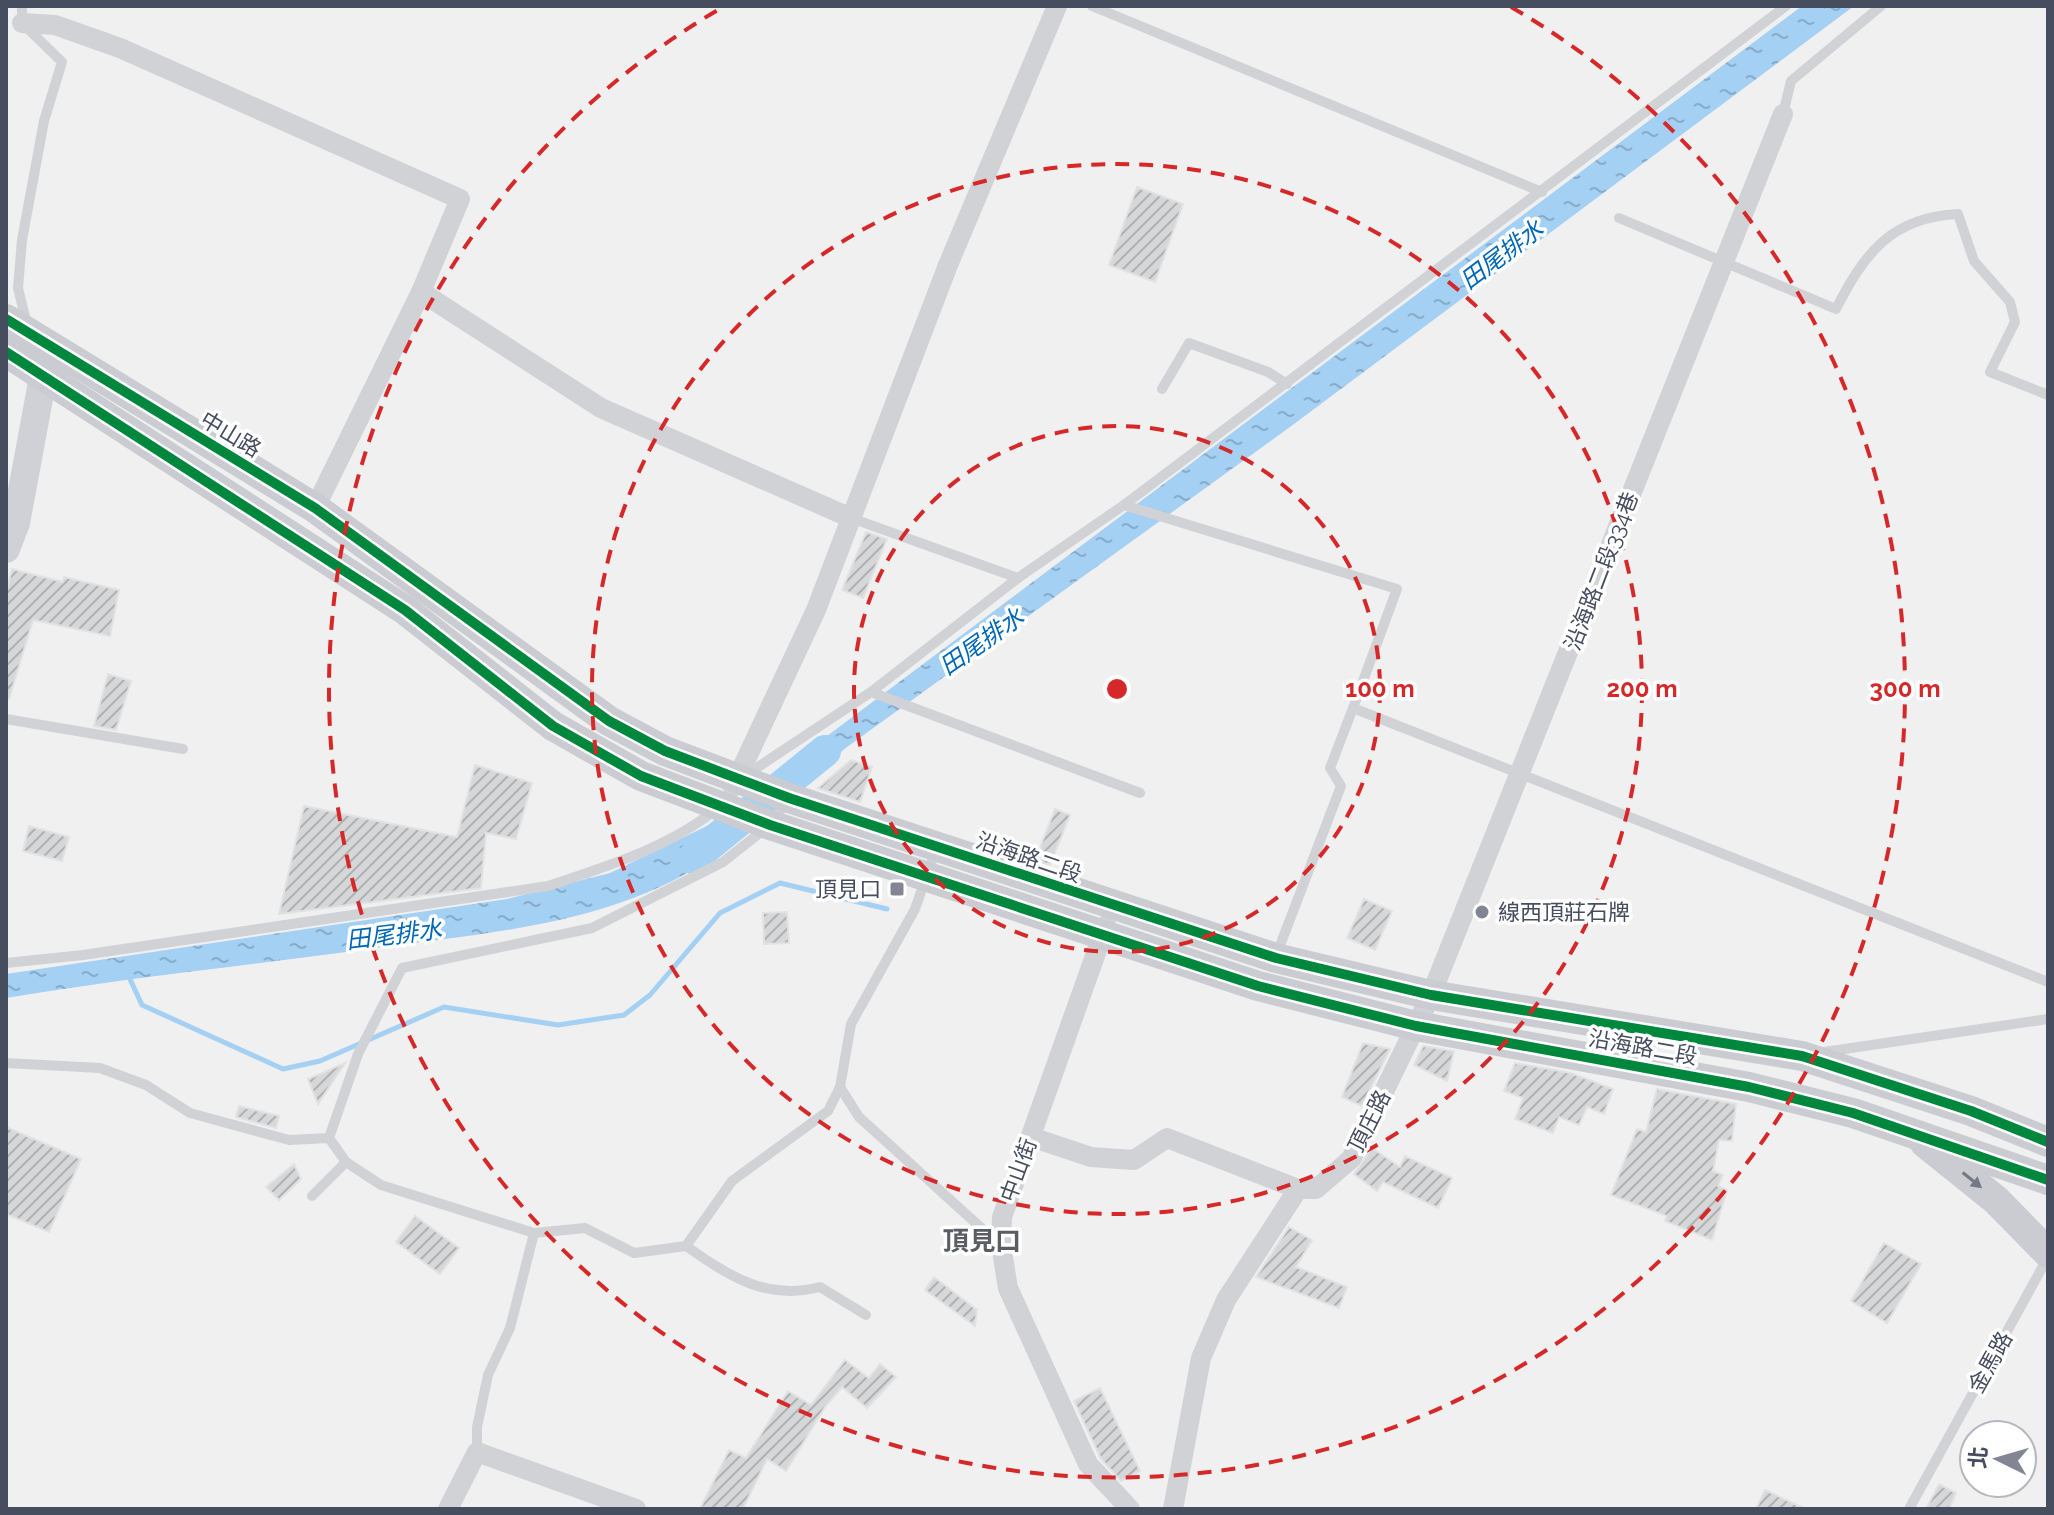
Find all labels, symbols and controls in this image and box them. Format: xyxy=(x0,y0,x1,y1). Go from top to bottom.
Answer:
water label: 田尾排水 xyxy=(1455,214,1550,295)
street label: 中山路 xyxy=(196,406,266,462)
street label: 沿海路二段334巷 xyxy=(1559,488,1643,654)
water label: 田尾排水 xyxy=(934,602,1030,681)
text: 100 m xyxy=(1345,674,1415,703)
text: 200 m xyxy=(1606,674,1678,703)
text: 300 m xyxy=(1870,674,1940,703)
centre of rings xyxy=(1103,675,1131,703)
street label: 沿海路二段 xyxy=(973,827,1085,887)
place label: 頂見口 xyxy=(815,876,881,902)
marker: 頂見口 xyxy=(888,880,906,898)
place label: 線西頂莊石牌 xyxy=(1498,899,1630,925)
marker: 線西頂莊石牌 xyxy=(1473,903,1491,921)
water label: 田尾排水 xyxy=(345,914,444,955)
street label: 沿海路二段 xyxy=(1587,1025,1699,1069)
street label: 頂庄路 xyxy=(1342,1086,1396,1156)
street label: 中山街 xyxy=(994,1135,1042,1205)
one-way arrow xyxy=(1962,1172,1982,1188)
district label: 頂見口 xyxy=(943,1226,1021,1256)
street label: 金馬路 xyxy=(1963,1327,2017,1397)
north arrow xyxy=(1958,1419,2038,1499)
text: 北 xyxy=(1964,1445,1992,1469)

